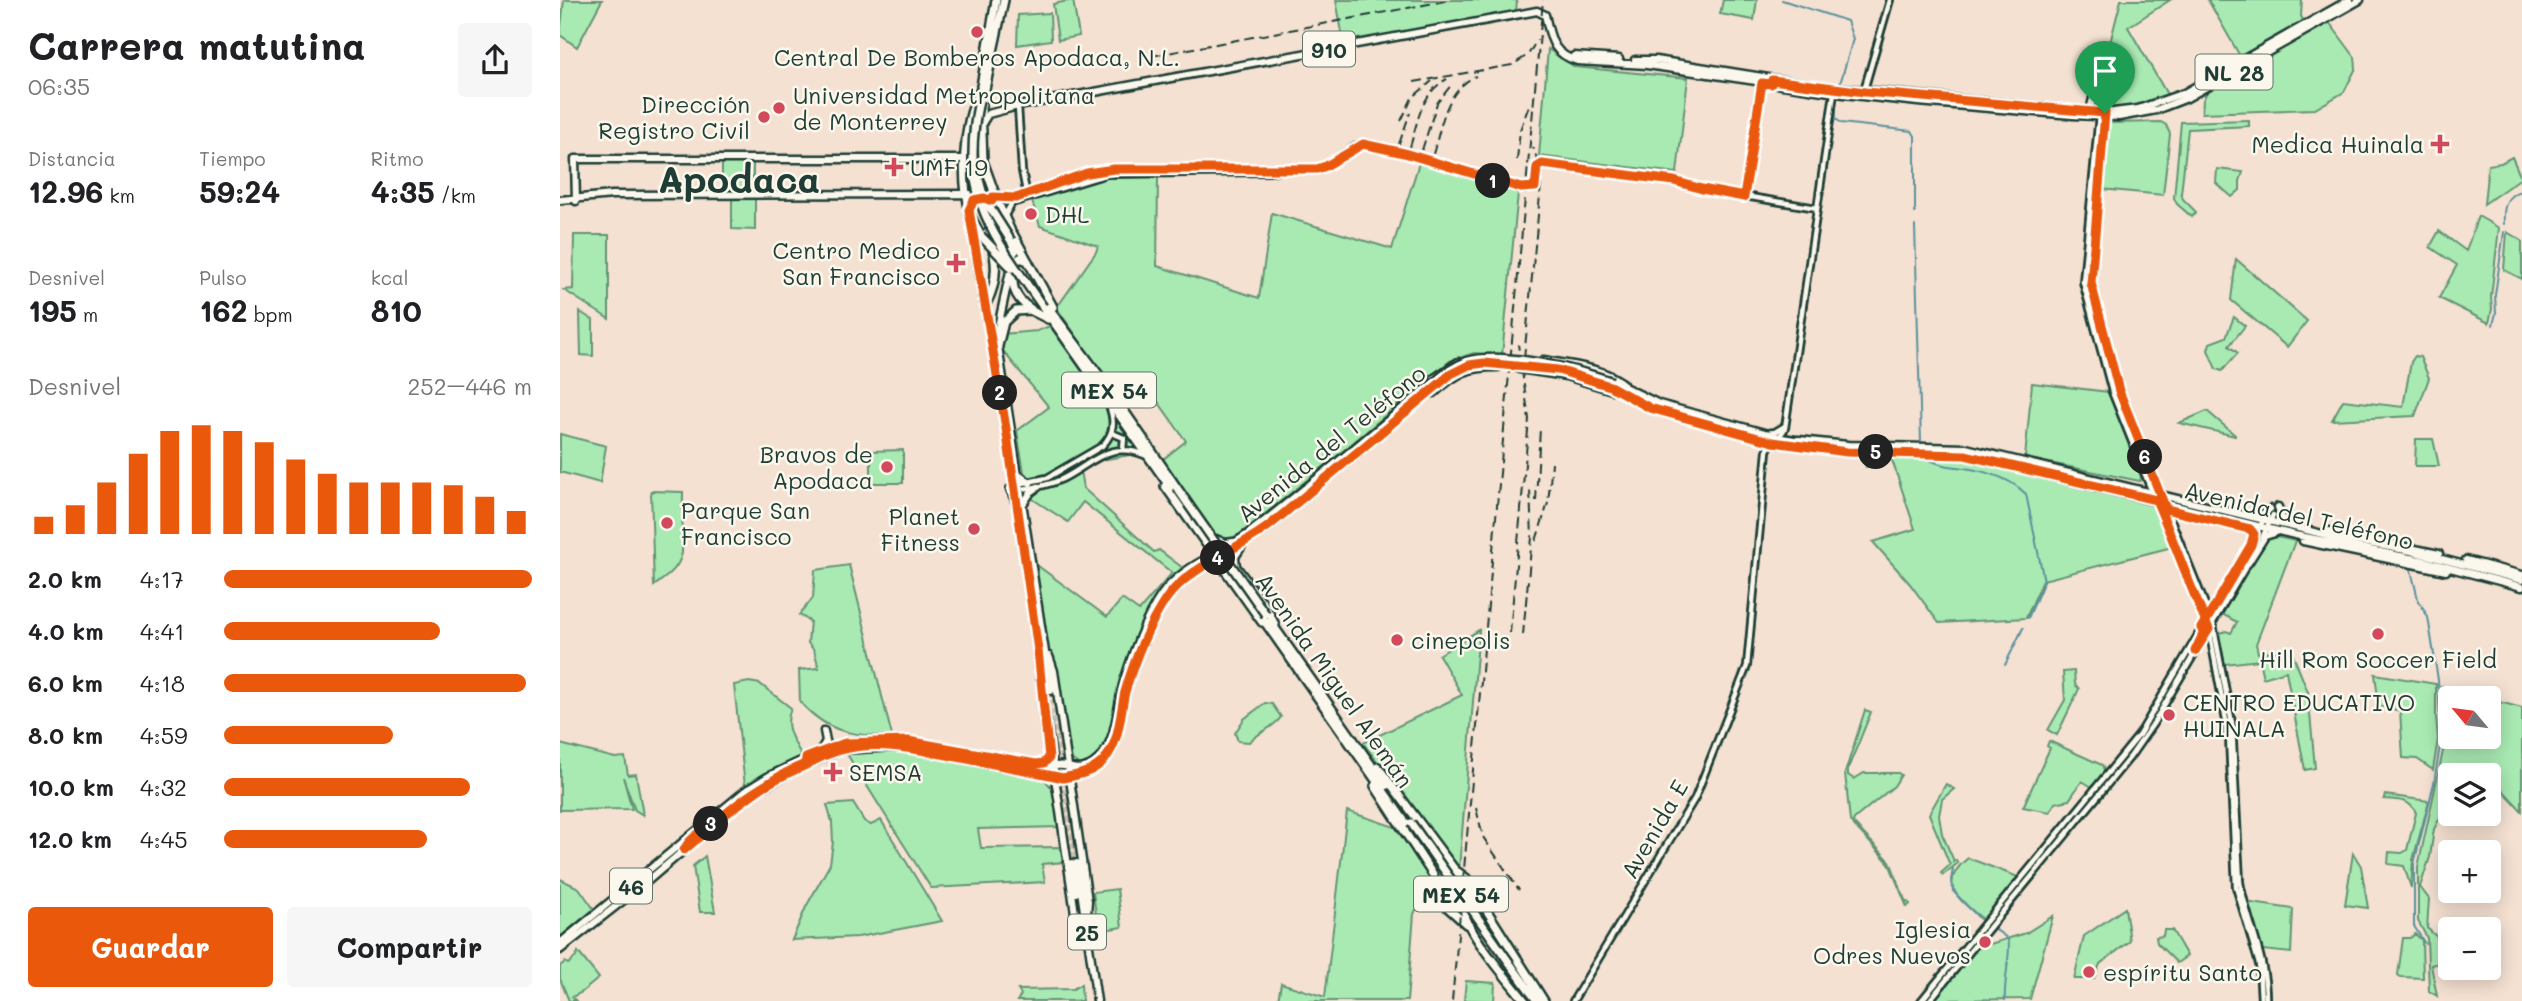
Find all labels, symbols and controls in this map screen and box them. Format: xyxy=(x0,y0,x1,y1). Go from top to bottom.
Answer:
text: Carrera matutina xyxy=(28,20,366,70)
button: share xyxy=(458,23,532,97)
marker: Central De Bomberos Apodaca, N.L. xyxy=(969,24,985,40)
road number: 910 xyxy=(1303,32,1355,66)
pin xyxy=(2075,41,2135,113)
place label: Central De Bomberos Apodaca, N.L. xyxy=(774,42,1180,72)
icon: arrive xyxy=(2086,52,2124,90)
road number: NL 28 xyxy=(2196,55,2272,90)
text: 06:35 xyxy=(28,71,90,101)
place label: Universidad Metropolitana de Monterrey xyxy=(793,80,1095,136)
place label: Dirección Registro Civil xyxy=(598,89,750,145)
marker: Universidad Metropolitana de Monterrey xyxy=(771,100,787,116)
marker: Dirección Registro Civil xyxy=(756,109,772,125)
place label: Medica Huinala xyxy=(2251,129,2424,159)
marker: Medica Huinala xyxy=(2430,134,2450,154)
text: Distancia xyxy=(28,146,116,171)
text: Tiempo xyxy=(199,146,266,171)
text: Ritmo xyxy=(371,146,423,171)
place label: UMF 19 xyxy=(910,152,988,182)
district label: Apodaca xyxy=(658,154,820,202)
marker: UMF 19 xyxy=(884,157,904,177)
pin: 1 xyxy=(1476,164,1510,198)
text: 1 xyxy=(1488,168,1497,193)
text: 12.96 xyxy=(28,171,103,211)
text: 59:24 xyxy=(199,171,280,211)
text: 4:35 xyxy=(371,171,435,211)
text: km xyxy=(103,183,135,208)
text: /km xyxy=(435,183,476,208)
place label: DHL xyxy=(1045,199,1089,229)
marker: DHL xyxy=(1023,206,1039,222)
place label: Centro Medico San Francisco xyxy=(773,235,940,291)
marker: Centro Medico San Francisco xyxy=(946,253,966,273)
text: Desnivel xyxy=(28,265,105,290)
text: Pulso xyxy=(199,265,247,290)
text: kcal xyxy=(371,265,409,290)
text: 195 xyxy=(28,290,77,330)
text: 162 xyxy=(199,290,248,330)
text: 810 xyxy=(371,290,422,330)
text: m xyxy=(77,302,98,327)
text: bpm xyxy=(248,302,293,327)
street label: Avenida del Teléfono xyxy=(1231,358,1431,528)
text: Desnivel xyxy=(28,371,121,401)
text: 252–446 m xyxy=(408,371,532,401)
road number: MEX 54 xyxy=(1062,372,1156,408)
pin: 2 xyxy=(982,376,1018,410)
text: 2 xyxy=(994,380,1005,405)
pin: 5 xyxy=(1858,434,1894,470)
place label: Bravos de Apodaca xyxy=(760,439,873,495)
text: 5 xyxy=(1870,439,1881,464)
pin: 6 xyxy=(2128,440,2162,475)
text: 6 xyxy=(2139,444,2150,469)
marker: Bravos de Apodaca xyxy=(879,459,895,475)
street label: Avenida del Teléfono xyxy=(2182,474,2416,556)
place label: Parque San Francisco xyxy=(681,495,810,551)
place label: Planet Fitness xyxy=(881,501,960,557)
marker: Parque San Francisco xyxy=(659,515,675,531)
marker: Planet Fitness xyxy=(966,521,982,537)
pin: 4 xyxy=(1200,540,1236,576)
text: 4 xyxy=(1211,545,1224,570)
text: 2.0 km xyxy=(28,564,102,594)
text: 4:17 xyxy=(140,564,184,594)
street label: Avenida Miguel Alemán xyxy=(1249,567,1421,793)
text: 4.0 km xyxy=(28,616,103,646)
text: 4:41 xyxy=(140,616,184,646)
place label: cinepolis xyxy=(1411,625,1510,655)
marker: Hill Rom Soccer Field xyxy=(2370,626,2386,642)
marker: cinepolis xyxy=(1389,632,1405,648)
place label: Hill Rom Soccer Field xyxy=(2259,644,2497,674)
text: 6.0 km xyxy=(28,668,103,698)
text: 4:18 xyxy=(140,668,185,698)
north arrow xyxy=(2438,686,2501,749)
map controls xyxy=(2438,686,2501,980)
place label: CENTRO EDUCATIVO HUINALA xyxy=(2183,687,2415,743)
marker: CENTRO EDUCATIVO HUINALA xyxy=(2161,707,2177,723)
text: 8.0 km xyxy=(28,720,103,750)
text: 4:59 xyxy=(140,720,188,750)
place label: SEMSA xyxy=(849,757,922,787)
marker: SEMSA xyxy=(823,762,843,782)
button: layers xyxy=(2438,763,2501,826)
text: 10.0 km xyxy=(28,772,114,802)
text: 4:32 xyxy=(140,772,187,802)
street label: Avenida E xyxy=(1614,774,1694,884)
pin: 3 xyxy=(694,806,728,842)
text: 3 xyxy=(705,811,716,836)
text: 12.0 km xyxy=(28,824,112,854)
text: 4:45 xyxy=(140,824,188,854)
button: + xyxy=(2438,840,2501,903)
road number: 46 xyxy=(610,868,652,903)
road number: MEX 54 xyxy=(1414,876,1508,912)
button: Guardar xyxy=(28,907,273,987)
button: Compartir xyxy=(287,907,532,987)
road number: 25 xyxy=(1068,914,1106,950)
place label: Iglesia Odres Nuevos xyxy=(1813,914,1971,970)
button: − xyxy=(2438,917,2501,980)
marker: Iglesia Odres Nuevos xyxy=(1977,934,1993,950)
place label: espíritu Santo xyxy=(2103,957,2262,987)
marker: espíritu Santo xyxy=(2081,964,2097,980)

